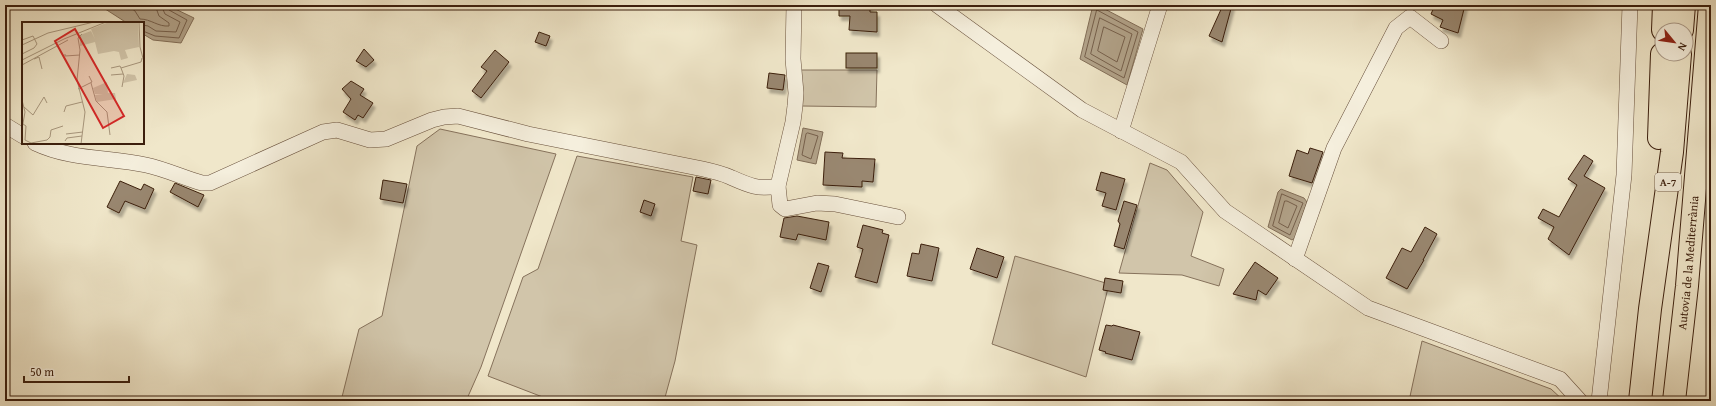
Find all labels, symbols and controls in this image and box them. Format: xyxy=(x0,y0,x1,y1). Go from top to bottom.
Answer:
inset map xyxy=(22,22,144,144)
north arrow xyxy=(1654,22,1694,62)
text: N xyxy=(1674,40,1692,55)
road number: A-7 xyxy=(1655,173,1681,191)
street label: Autovia de la Mediterrània xyxy=(1673,195,1702,331)
scale bar xyxy=(24,358,129,384)
text: 50 m xyxy=(30,363,54,380)

